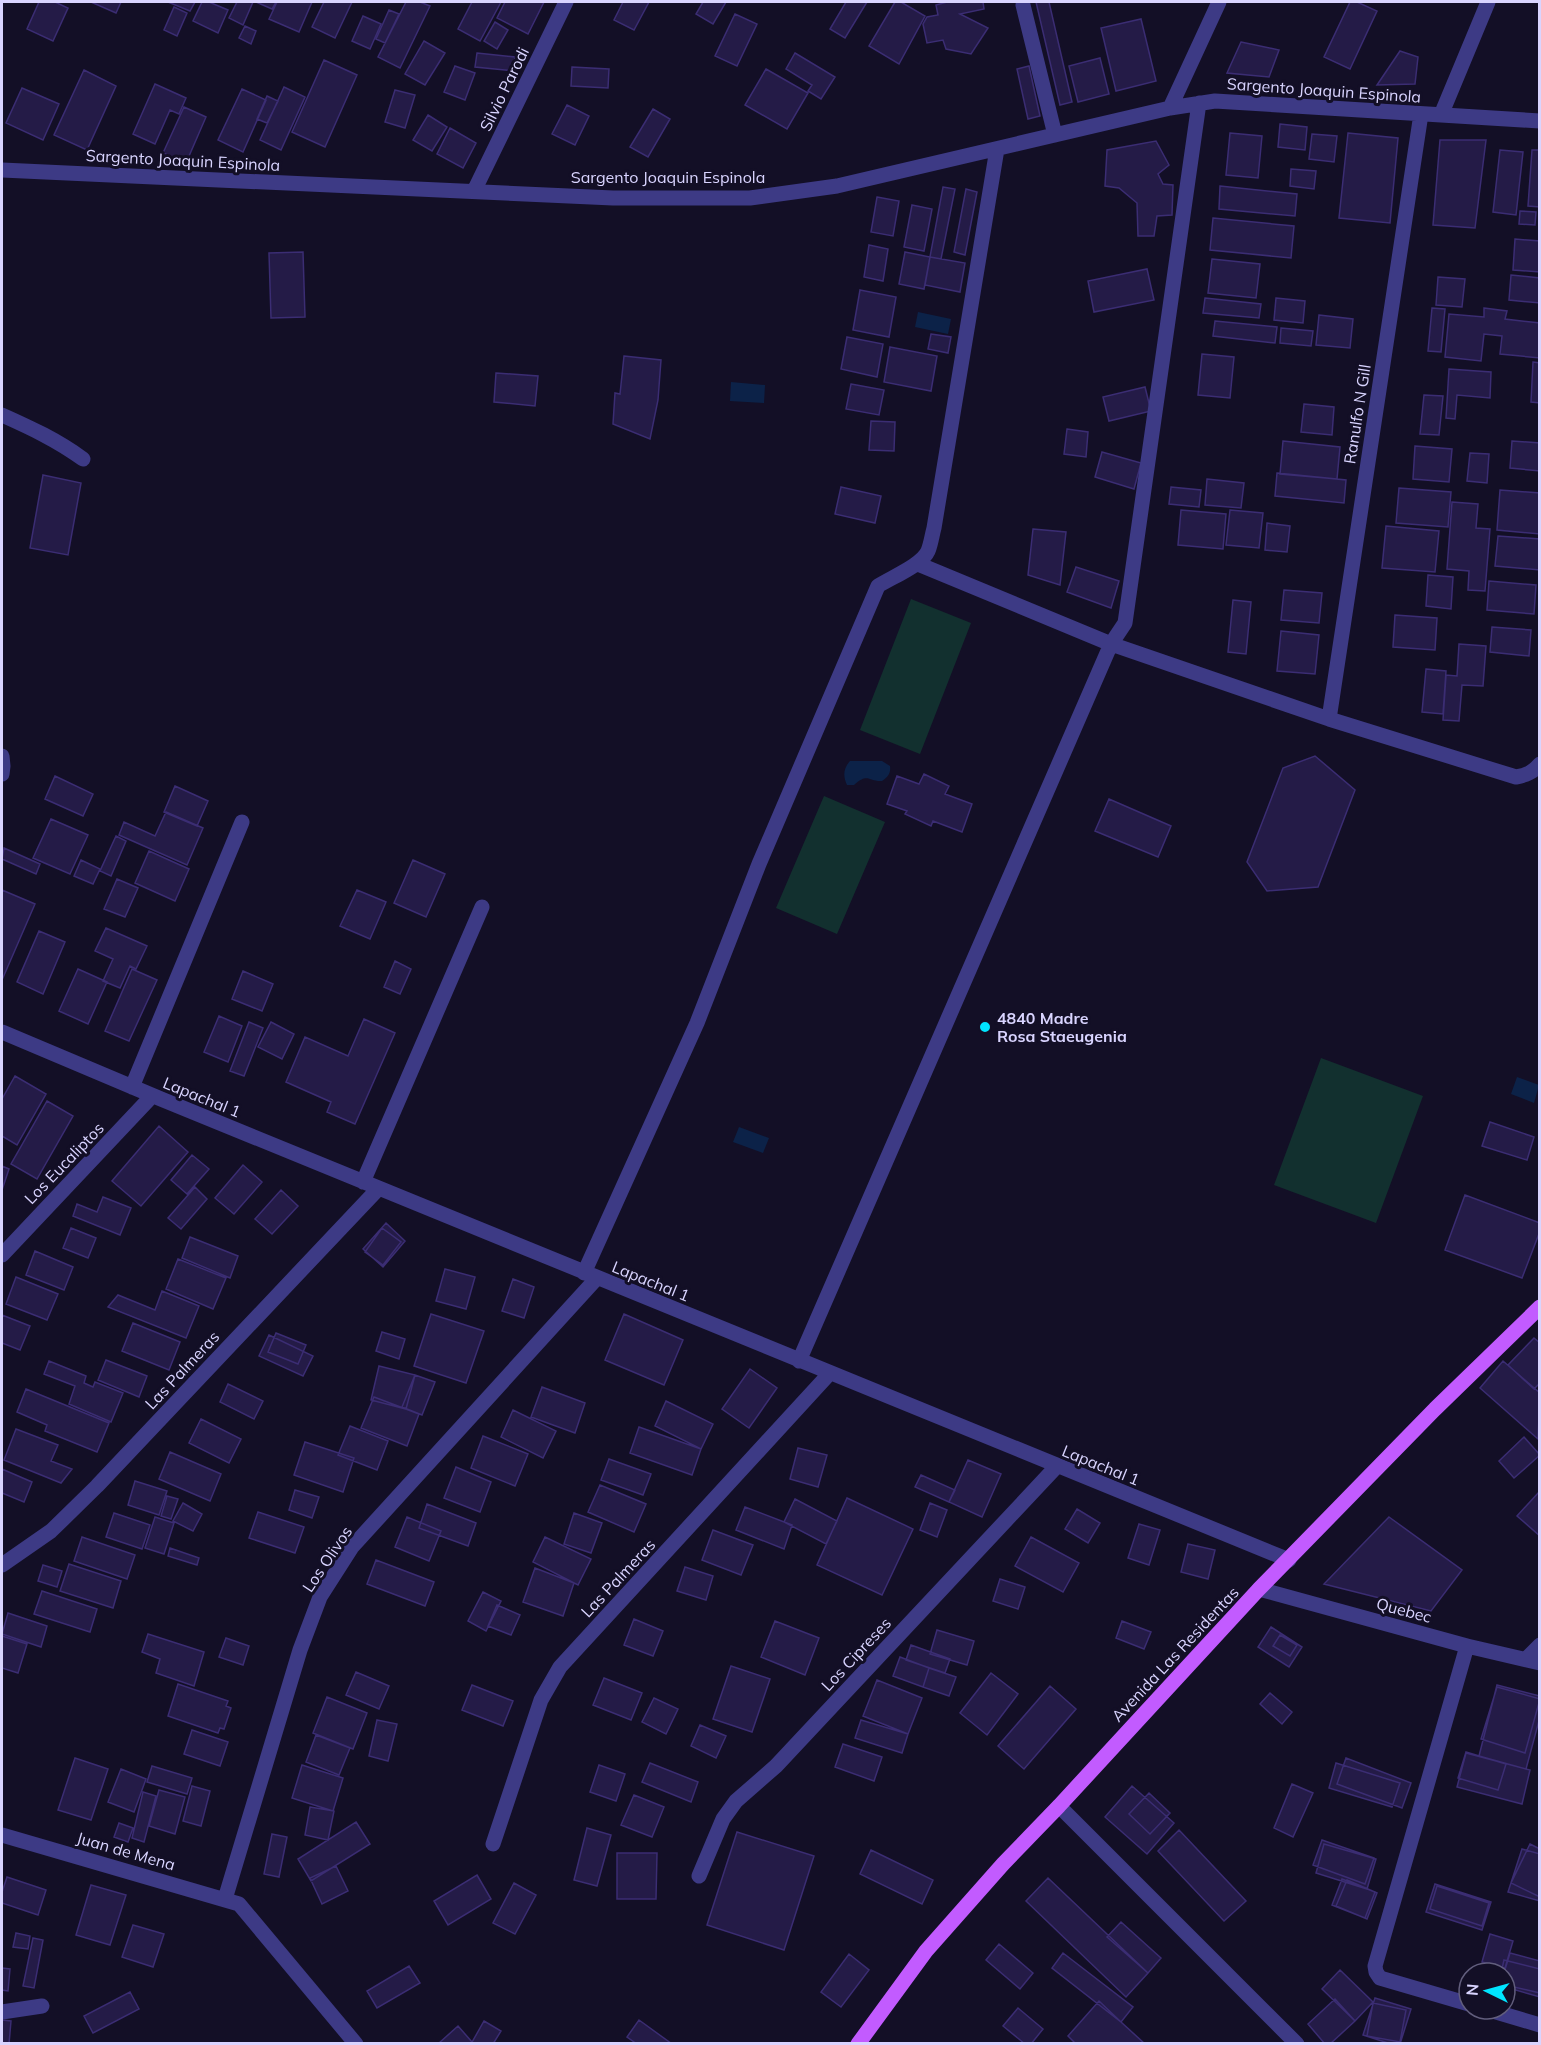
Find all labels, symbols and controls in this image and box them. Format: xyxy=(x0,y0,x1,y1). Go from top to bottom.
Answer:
street label: Silvio Parodi xyxy=(475,44,533,134)
street label: Sargento Joaquin Espinola xyxy=(1226,73,1422,107)
street label: Sargento Joaquin Espinola xyxy=(85,145,281,175)
street label: Sargento Joaquin Espinola xyxy=(571,167,765,187)
street label: Ranulfo N Gill xyxy=(1339,363,1375,465)
place label: 4840 Madre Rosa Staeugenia xyxy=(997,1008,1127,1046)
marker: 4840 Madre Rosa Staeugenia xyxy=(978,1020,992,1034)
street label: Lapachal 1 xyxy=(160,1072,244,1122)
street label: Los Eucaliptos xyxy=(20,1118,108,1208)
street label: Lapachal 1 xyxy=(609,1256,693,1306)
street label: Las Palmeras xyxy=(141,1327,223,1413)
street label: Lapachal 1 xyxy=(1059,1440,1143,1490)
street label: Los Olivos xyxy=(298,1522,356,1596)
street label: Las Palmeras xyxy=(577,1535,659,1621)
street label: Avenida Las Residentas xyxy=(1107,1582,1243,1726)
street label: Quebec xyxy=(1374,1593,1434,1627)
street label: Los Cipreses xyxy=(817,1613,895,1695)
street label: Juan de Mena xyxy=(74,1827,178,1875)
north arrow xyxy=(1457,1961,1517,2021)
text: N xyxy=(1462,1983,1483,1997)

